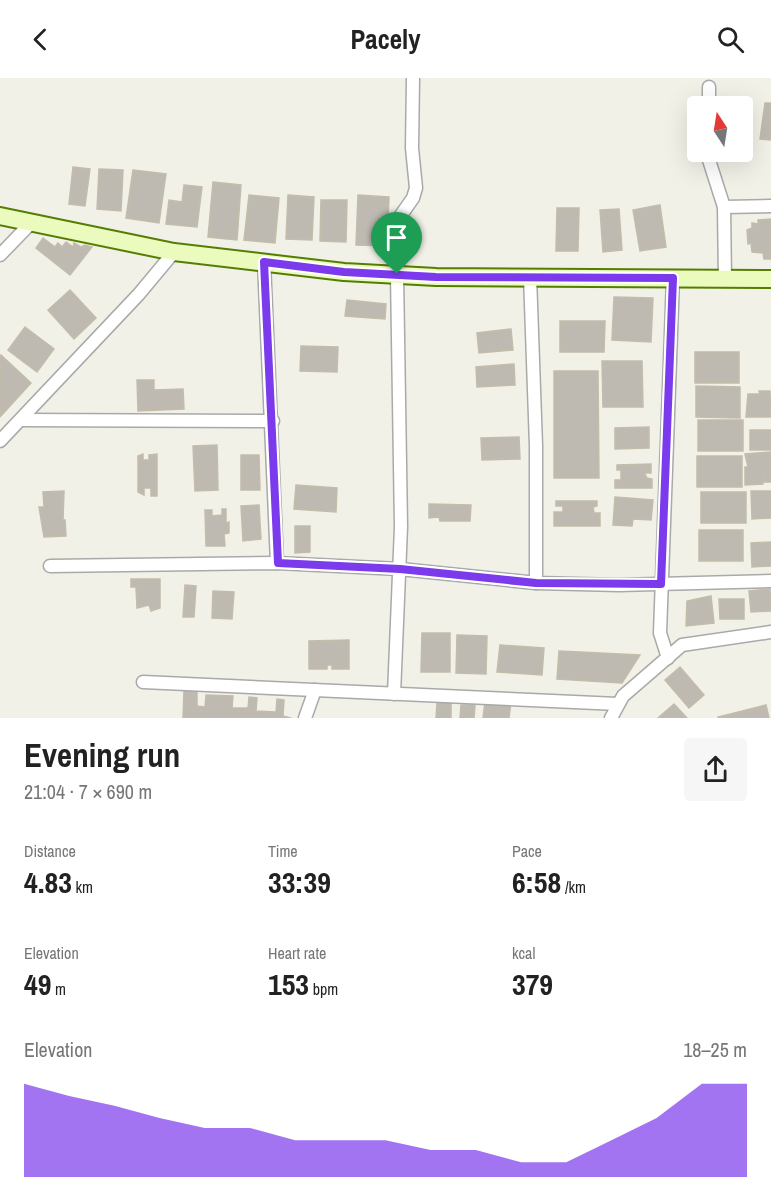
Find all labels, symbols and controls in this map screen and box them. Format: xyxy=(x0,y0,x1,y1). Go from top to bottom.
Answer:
text: Pacely xyxy=(350,21,421,57)
icon: back xyxy=(24,23,57,56)
icon: search xyxy=(714,23,747,56)
north arrow xyxy=(687,96,753,162)
map controls xyxy=(687,96,753,162)
pin xyxy=(371,212,422,274)
icon: arrive xyxy=(380,221,413,254)
text: Evening run xyxy=(24,733,180,777)
button: share xyxy=(684,738,747,801)
text: 21:04 · 7 × 690 m xyxy=(24,778,152,805)
text: Distance xyxy=(24,840,76,862)
text: Time xyxy=(268,840,298,862)
text: Pace xyxy=(512,840,542,862)
text: 4.83 xyxy=(24,862,72,902)
text: 33:39 xyxy=(268,862,331,902)
text: 6:58 xyxy=(512,862,561,902)
text: km xyxy=(72,876,93,898)
text: /km xyxy=(561,876,586,898)
text: Elevation xyxy=(24,942,79,964)
text: Heart rate xyxy=(268,942,326,964)
text: kcal xyxy=(512,942,535,964)
text: 49 xyxy=(24,964,51,1004)
text: 153 xyxy=(268,964,309,1004)
text: 379 xyxy=(512,964,553,1004)
text: m xyxy=(51,978,66,1000)
text: bpm xyxy=(309,978,338,1000)
text: Elevation xyxy=(24,1036,92,1063)
text: 18–25 m xyxy=(683,1036,747,1063)

